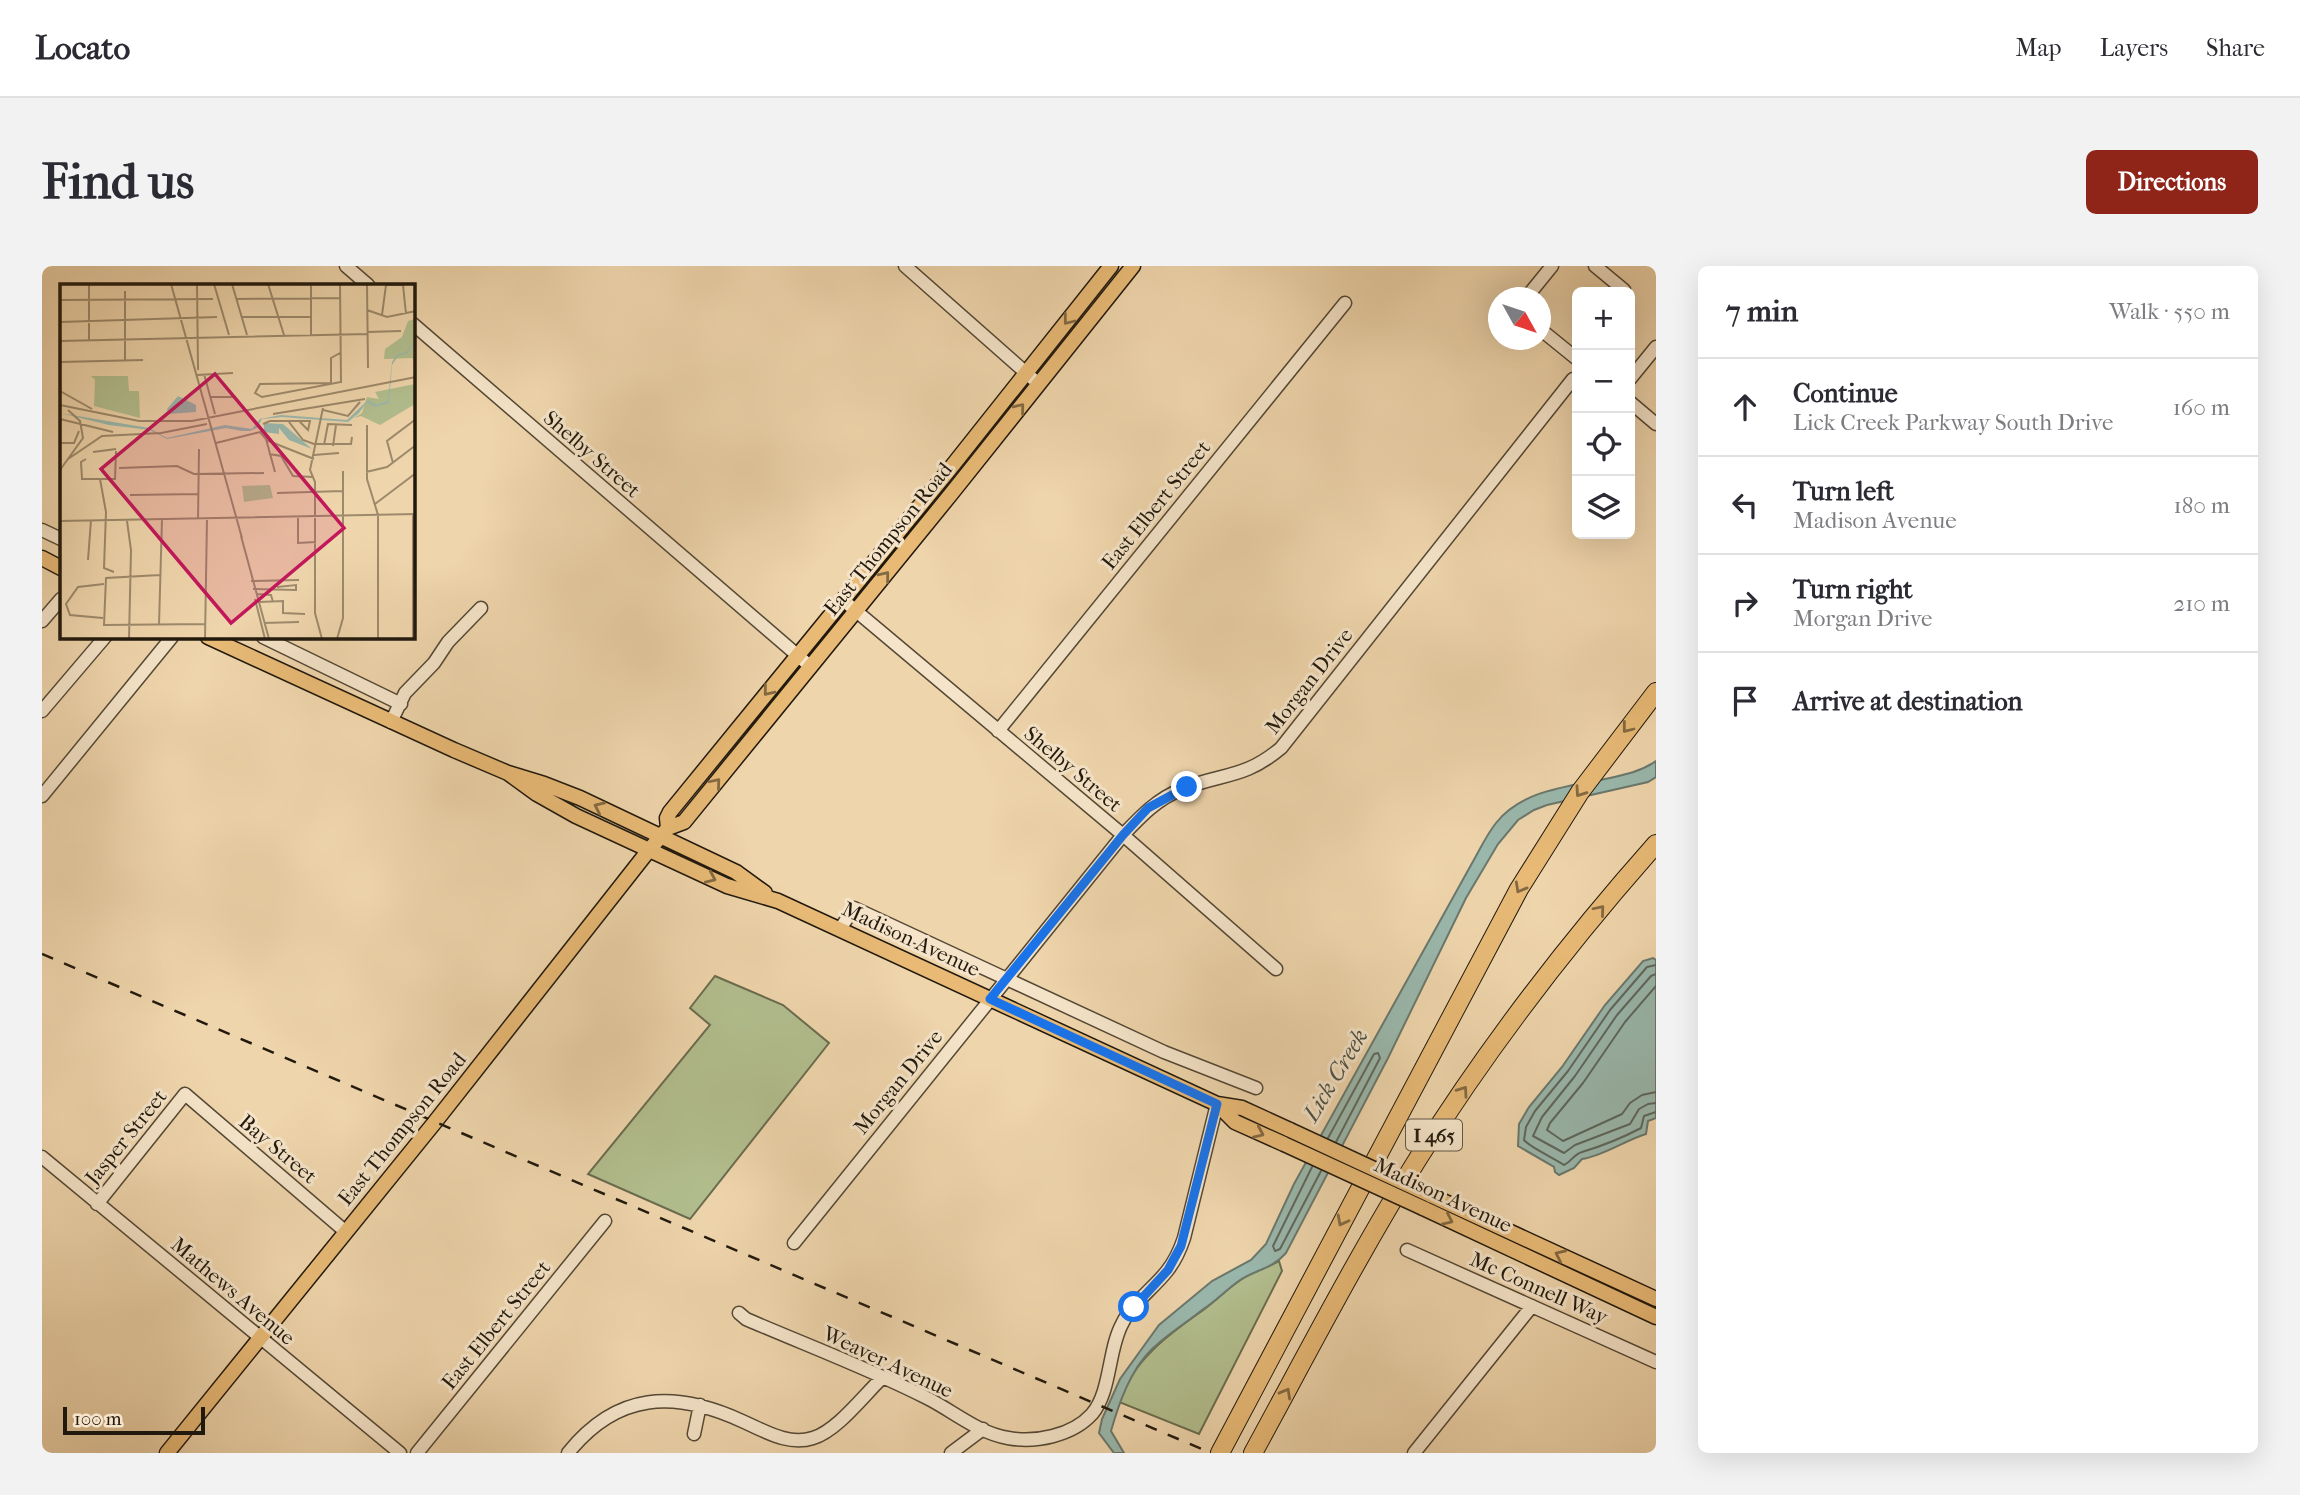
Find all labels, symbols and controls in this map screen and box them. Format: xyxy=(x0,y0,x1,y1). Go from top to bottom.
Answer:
text: Locato xyxy=(35,29,130,68)
text: Map xyxy=(2016,34,2062,62)
text: Layers xyxy=(2100,34,2168,62)
text: Share xyxy=(2206,34,2265,62)
button: Directions xyxy=(2086,150,2258,214)
text: Find us xyxy=(42,153,194,211)
inset map xyxy=(60,284,415,639)
north arrow xyxy=(1488,287,1551,350)
map controls xyxy=(1572,287,1635,539)
button: + xyxy=(1572,287,1635,350)
text: 7 min xyxy=(1726,294,1798,329)
text: Walk · 550 m xyxy=(2109,298,2230,325)
one-way arrow xyxy=(1064,312,1077,324)
button: − xyxy=(1572,350,1635,413)
text: Continue xyxy=(1793,378,1898,409)
icon: ahead xyxy=(1726,388,1764,426)
text: 160 m xyxy=(2173,394,2230,421)
one-way arrow xyxy=(1012,403,1024,416)
street label: Shelby Street xyxy=(539,406,646,503)
text: Lick Creek Parkway South Drive xyxy=(1793,409,2113,436)
button: locate xyxy=(1572,413,1635,476)
street label: East Elbert Street xyxy=(1097,435,1216,574)
street label: East Thompson Road xyxy=(819,457,957,620)
button: layers xyxy=(1572,476,1635,539)
text: Turn left xyxy=(1793,476,1894,507)
icon: left xyxy=(1726,486,1764,524)
text: 180 m xyxy=(2173,492,2230,519)
text: Madison Avenue xyxy=(1793,507,1957,534)
one-way arrow xyxy=(876,571,889,583)
text: Turn right xyxy=(1793,574,1913,605)
icon: right xyxy=(1726,584,1764,622)
text: 210 m xyxy=(2173,590,2230,617)
text: Morgan Drive xyxy=(1793,605,1932,632)
street label: Morgan Drive xyxy=(1260,623,1358,739)
icon: arrive xyxy=(1726,682,1764,720)
one-way arrow xyxy=(764,683,776,696)
text: Arrive at destination xyxy=(1793,686,2023,717)
one-way arrow xyxy=(1622,720,1635,733)
street label: Shelby Street xyxy=(1019,721,1127,817)
route end xyxy=(1171,771,1202,802)
one-way arrow xyxy=(708,778,720,791)
one-way arrow xyxy=(1576,784,1588,797)
one-way arrow xyxy=(594,801,606,815)
one-way arrow xyxy=(704,870,717,884)
one-way arrow xyxy=(1515,881,1528,894)
street label: Madison Avenue xyxy=(838,897,984,981)
one-way arrow xyxy=(1591,905,1604,917)
water label: Lick Creek xyxy=(1296,1024,1374,1128)
street label: Morgan Drive xyxy=(849,1025,947,1139)
street label: East Thompson Road xyxy=(333,1047,471,1210)
street label: Jasper Street xyxy=(79,1084,172,1191)
one-way arrow xyxy=(1455,1086,1467,1099)
street label: Bay Street xyxy=(234,1110,322,1189)
road number: I 465 xyxy=(1406,1120,1462,1150)
one-way arrow xyxy=(1252,1125,1265,1139)
street label: Madison Avenue xyxy=(1370,1153,1516,1237)
one-way arrow xyxy=(1441,1212,1453,1226)
one-way arrow xyxy=(1337,1214,1351,1227)
street label: Mathews Avenue xyxy=(166,1232,300,1350)
street label: Mc Connell Way xyxy=(1467,1247,1612,1329)
one-way arrow xyxy=(1555,1250,1567,1264)
street label: East Elbert Street xyxy=(437,1255,556,1394)
route start xyxy=(1118,1291,1149,1322)
street label: Weaver Avenue xyxy=(818,1321,957,1403)
one-way arrow xyxy=(1278,1388,1291,1400)
scale bar xyxy=(63,1404,205,1436)
text: 100 m xyxy=(74,1408,122,1430)

